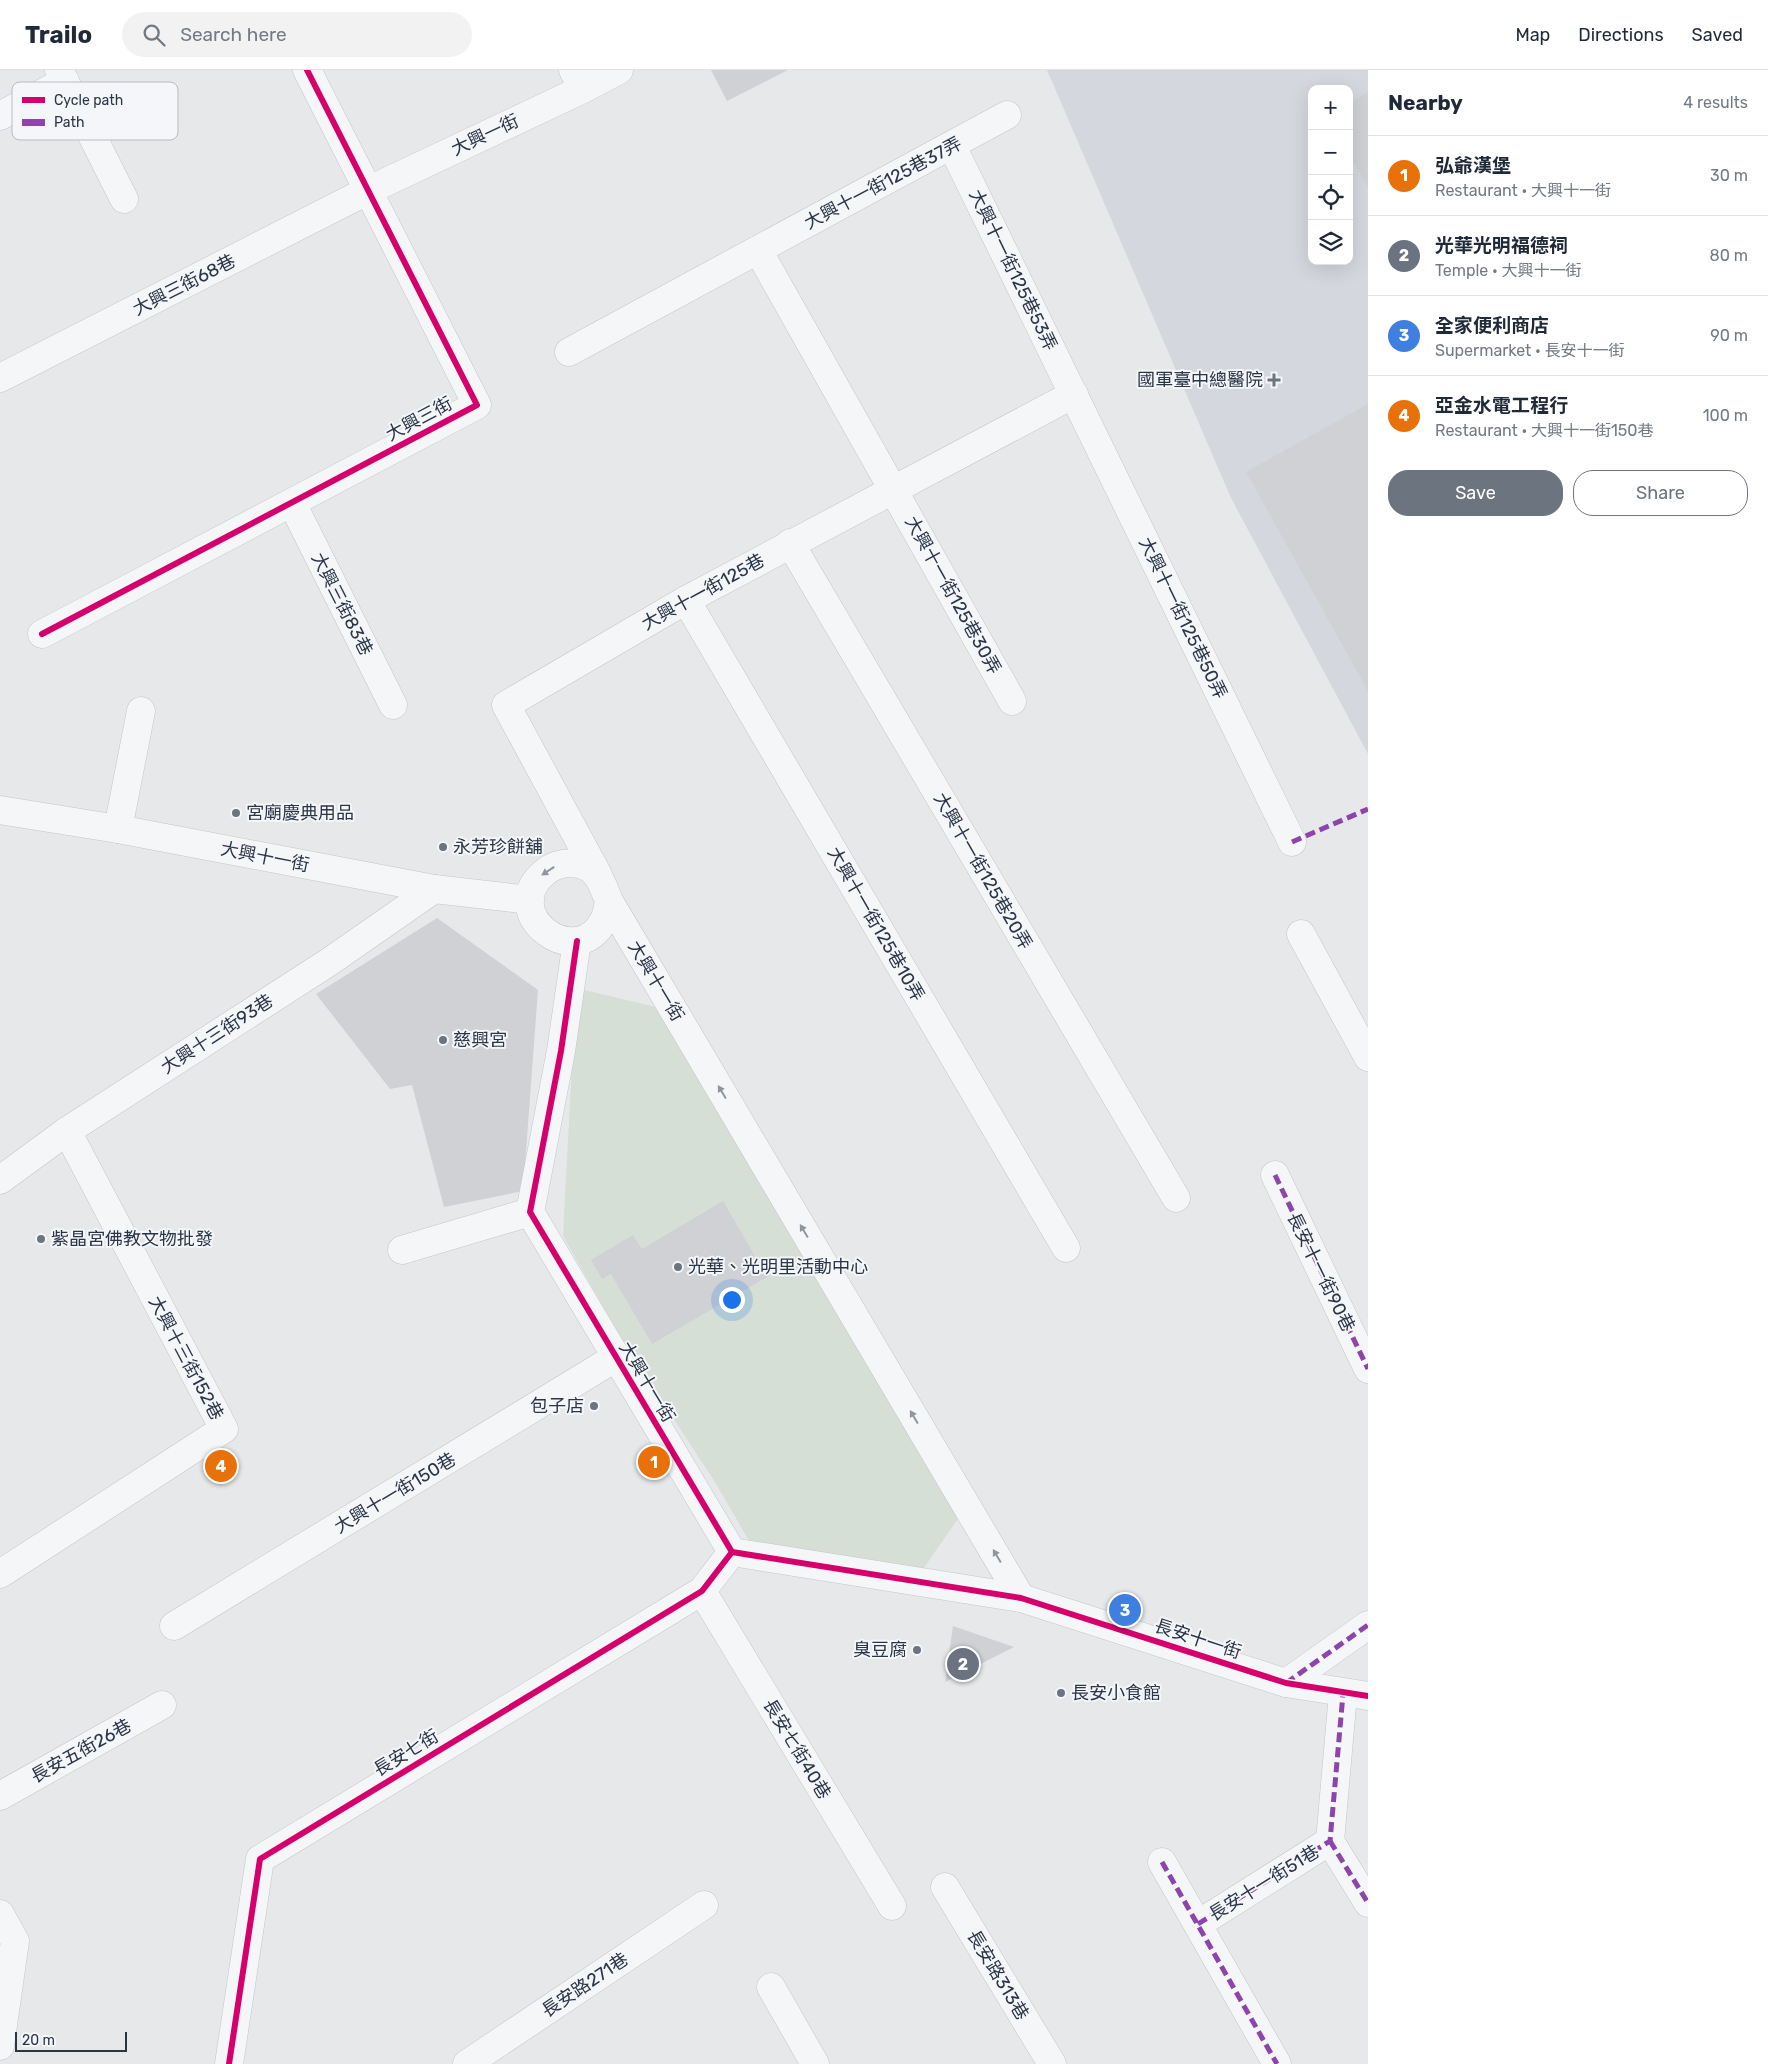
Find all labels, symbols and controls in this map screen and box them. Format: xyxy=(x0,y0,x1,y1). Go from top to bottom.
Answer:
search box xyxy=(122,12,472,57)
text: Trailo xyxy=(25,21,92,49)
icon: search xyxy=(140,21,168,49)
text: Search here xyxy=(180,23,287,46)
text: Map xyxy=(1515,24,1550,46)
text: Directions xyxy=(1578,24,1664,46)
text: Saved xyxy=(1692,24,1743,46)
legend xyxy=(12,82,178,140)
map controls xyxy=(1308,85,1353,265)
button: + xyxy=(1308,85,1353,130)
text: Nearby xyxy=(1388,90,1463,115)
text: Cycle path xyxy=(54,92,123,109)
text: 4 results xyxy=(1683,93,1748,112)
street label: 大興一街 xyxy=(448,110,522,160)
text: Path xyxy=(54,114,85,131)
button: − xyxy=(1308,130,1353,175)
street label: 大興十一街125巷37弄 xyxy=(801,132,965,234)
text: 弘爺漢堡 xyxy=(1435,154,1511,177)
text: 1 xyxy=(1400,166,1408,185)
text: 30 m xyxy=(1710,166,1748,185)
button: locate xyxy=(1308,175,1353,220)
text: Restaurant · 大興十一街 xyxy=(1435,181,1611,200)
street label: 大興十一街125巷53弄 xyxy=(964,186,1062,354)
button: layers xyxy=(1308,220,1353,265)
text: 光華光明福德祠 xyxy=(1435,234,1568,257)
text: 2 xyxy=(1399,246,1409,265)
text: 80 m xyxy=(1710,246,1748,265)
street label: 大興三街68巷 xyxy=(129,250,239,320)
text: Temple · 大興十一街 xyxy=(1435,261,1581,280)
text: 全家便利商店 xyxy=(1435,314,1549,337)
text: 3 xyxy=(1399,326,1409,345)
text: 90 m xyxy=(1710,326,1748,345)
text: Supermarket · 長安十一街 xyxy=(1435,341,1624,360)
place label: 國軍臺中總醫院 xyxy=(1137,369,1263,391)
marker: 國軍臺中總醫院 xyxy=(1267,373,1281,387)
street label: 大興三街 xyxy=(382,392,456,446)
text: 亞金水電工程行 xyxy=(1435,394,1568,417)
text: 4 xyxy=(1399,406,1409,425)
text: 100 m xyxy=(1703,406,1748,425)
text: Restaurant · 大興十一街150巷 xyxy=(1435,421,1653,440)
button: Save xyxy=(1388,470,1563,516)
button: Share xyxy=(1573,470,1748,516)
street label: 大興十一街125巷30弄 xyxy=(900,512,1006,678)
street label: 大興十一街125巷50弄 xyxy=(1134,534,1232,702)
street label: 大興三街83巷 xyxy=(307,549,377,659)
street label: 大興十一街125巷 xyxy=(638,549,768,635)
street label: 大興十一街125巷20弄 xyxy=(929,789,1037,953)
place label: 宮廟慶典用品 xyxy=(246,802,354,824)
marker: 宮廟慶典用品 xyxy=(230,807,242,819)
place label: 永芳珍餅舖 xyxy=(453,836,543,858)
street label: 大興十一街 xyxy=(219,838,311,876)
marker: 永芳珍餅舖 xyxy=(437,841,449,853)
street label: 大興十一街125巷10弄 xyxy=(823,843,929,1005)
one-way arrow xyxy=(541,866,554,875)
street label: 大興十一街 xyxy=(623,937,689,1025)
street label: 大興十三街93巷 xyxy=(157,990,277,1078)
place label: 慈興宮 xyxy=(453,1029,507,1051)
marker: 慈興宮 xyxy=(437,1034,449,1046)
one-way arrow xyxy=(717,1085,726,1098)
street label: 長安十一街90巷 xyxy=(1283,1209,1359,1335)
one-way arrow xyxy=(800,1225,809,1238)
place label: 紫晶宮佛教文物批發 xyxy=(51,1228,213,1250)
marker: 紫晶宮佛教文物批發 xyxy=(35,1233,47,1245)
place label: 光華、光明里活動中心 xyxy=(688,1256,868,1278)
marker: 光華、光明里活動中心 xyxy=(672,1261,684,1273)
your location xyxy=(719,1287,745,1313)
street label: 大興十三街152巷 xyxy=(144,1292,228,1424)
street label: 大興十一街 xyxy=(614,1338,680,1426)
place label: 包子店 xyxy=(530,1395,584,1417)
marker: 包子店 xyxy=(588,1400,600,1412)
one-way arrow xyxy=(909,1410,918,1423)
pin: 1 xyxy=(638,1443,670,1481)
pin: 4 xyxy=(205,1447,237,1485)
street label: 大興十一街150巷 xyxy=(330,1448,460,1538)
one-way arrow xyxy=(992,1550,1001,1563)
pin: 3 xyxy=(1109,1591,1141,1629)
street label: 長安十一街 xyxy=(1152,1615,1244,1663)
place label: 臭豆腐 xyxy=(853,1639,907,1661)
marker: 臭豆腐 xyxy=(911,1644,923,1656)
pin: 2 xyxy=(947,1645,979,1683)
place label: 長安小食館 xyxy=(1071,1682,1161,1704)
marker: 長安小食館 xyxy=(1055,1687,1067,1699)
street label: 長安七街40巷 xyxy=(759,1695,835,1803)
street label: 長安五街26巷 xyxy=(27,1714,135,1788)
street label: 長安七街 xyxy=(369,1725,443,1781)
street label: 長安十一街51巷 xyxy=(1205,1840,1323,1926)
street label: 長安路313巷 xyxy=(963,1926,1033,2024)
street label: 長安路271巷 xyxy=(538,1948,632,2022)
scale bar xyxy=(15,2029,128,2052)
text: 20 m xyxy=(22,2032,55,2049)

